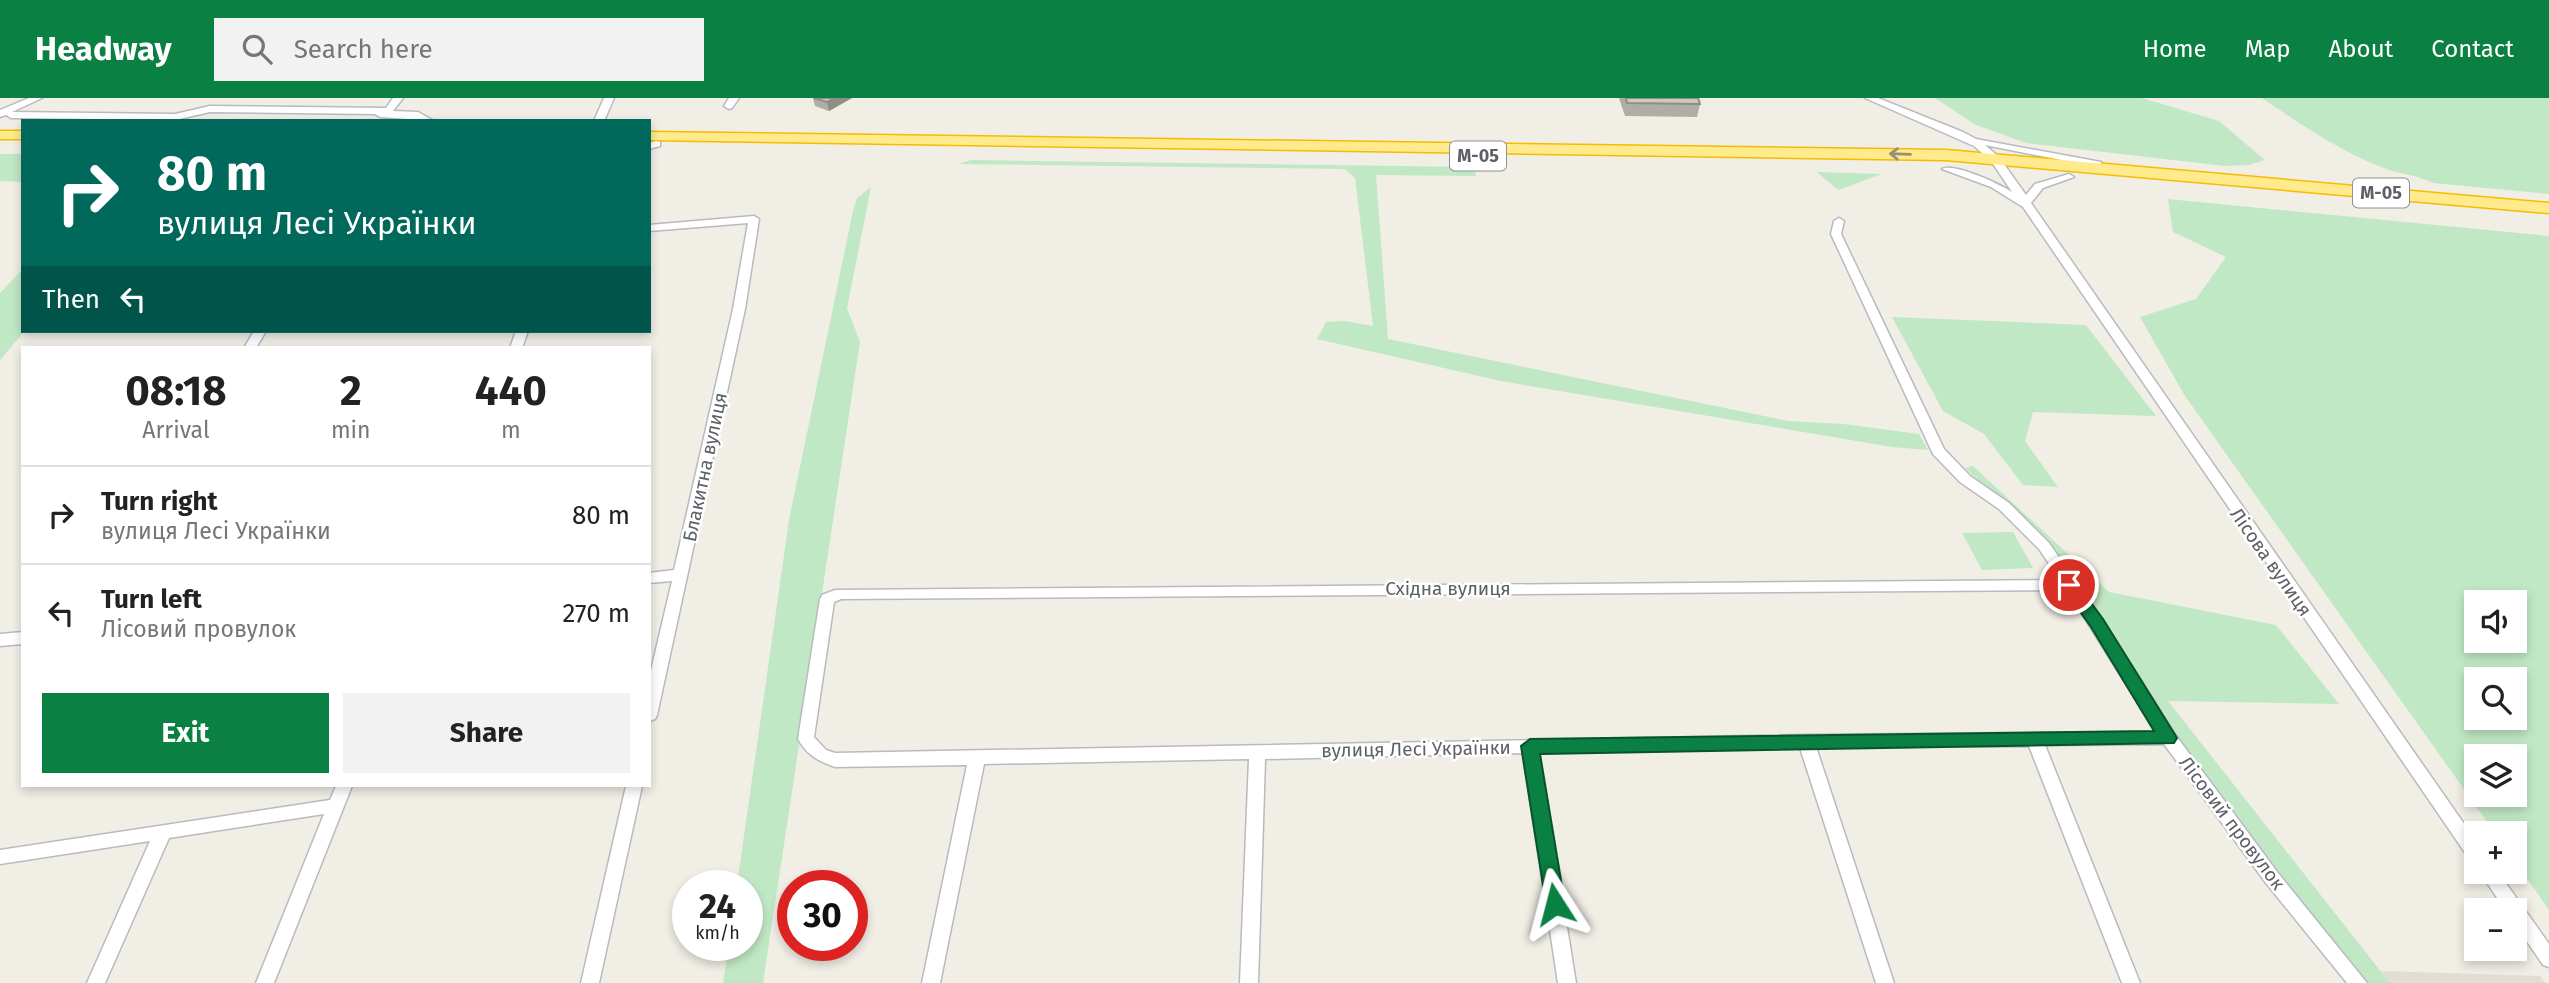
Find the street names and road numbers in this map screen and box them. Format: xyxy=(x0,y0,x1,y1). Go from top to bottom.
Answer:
road number: М-05 xyxy=(1450,142,1506,170)
road number: М-05 xyxy=(2353,178,2409,208)
street label: Блакитна вулиця xyxy=(678,390,732,544)
street label: Лісова вулиця xyxy=(2225,503,2317,621)
street label: Східна вулиця xyxy=(1385,577,1511,600)
street label: вулиця Лесі Українки xyxy=(1321,736,1511,762)
street label: Лісовий провулок xyxy=(2174,752,2290,894)

